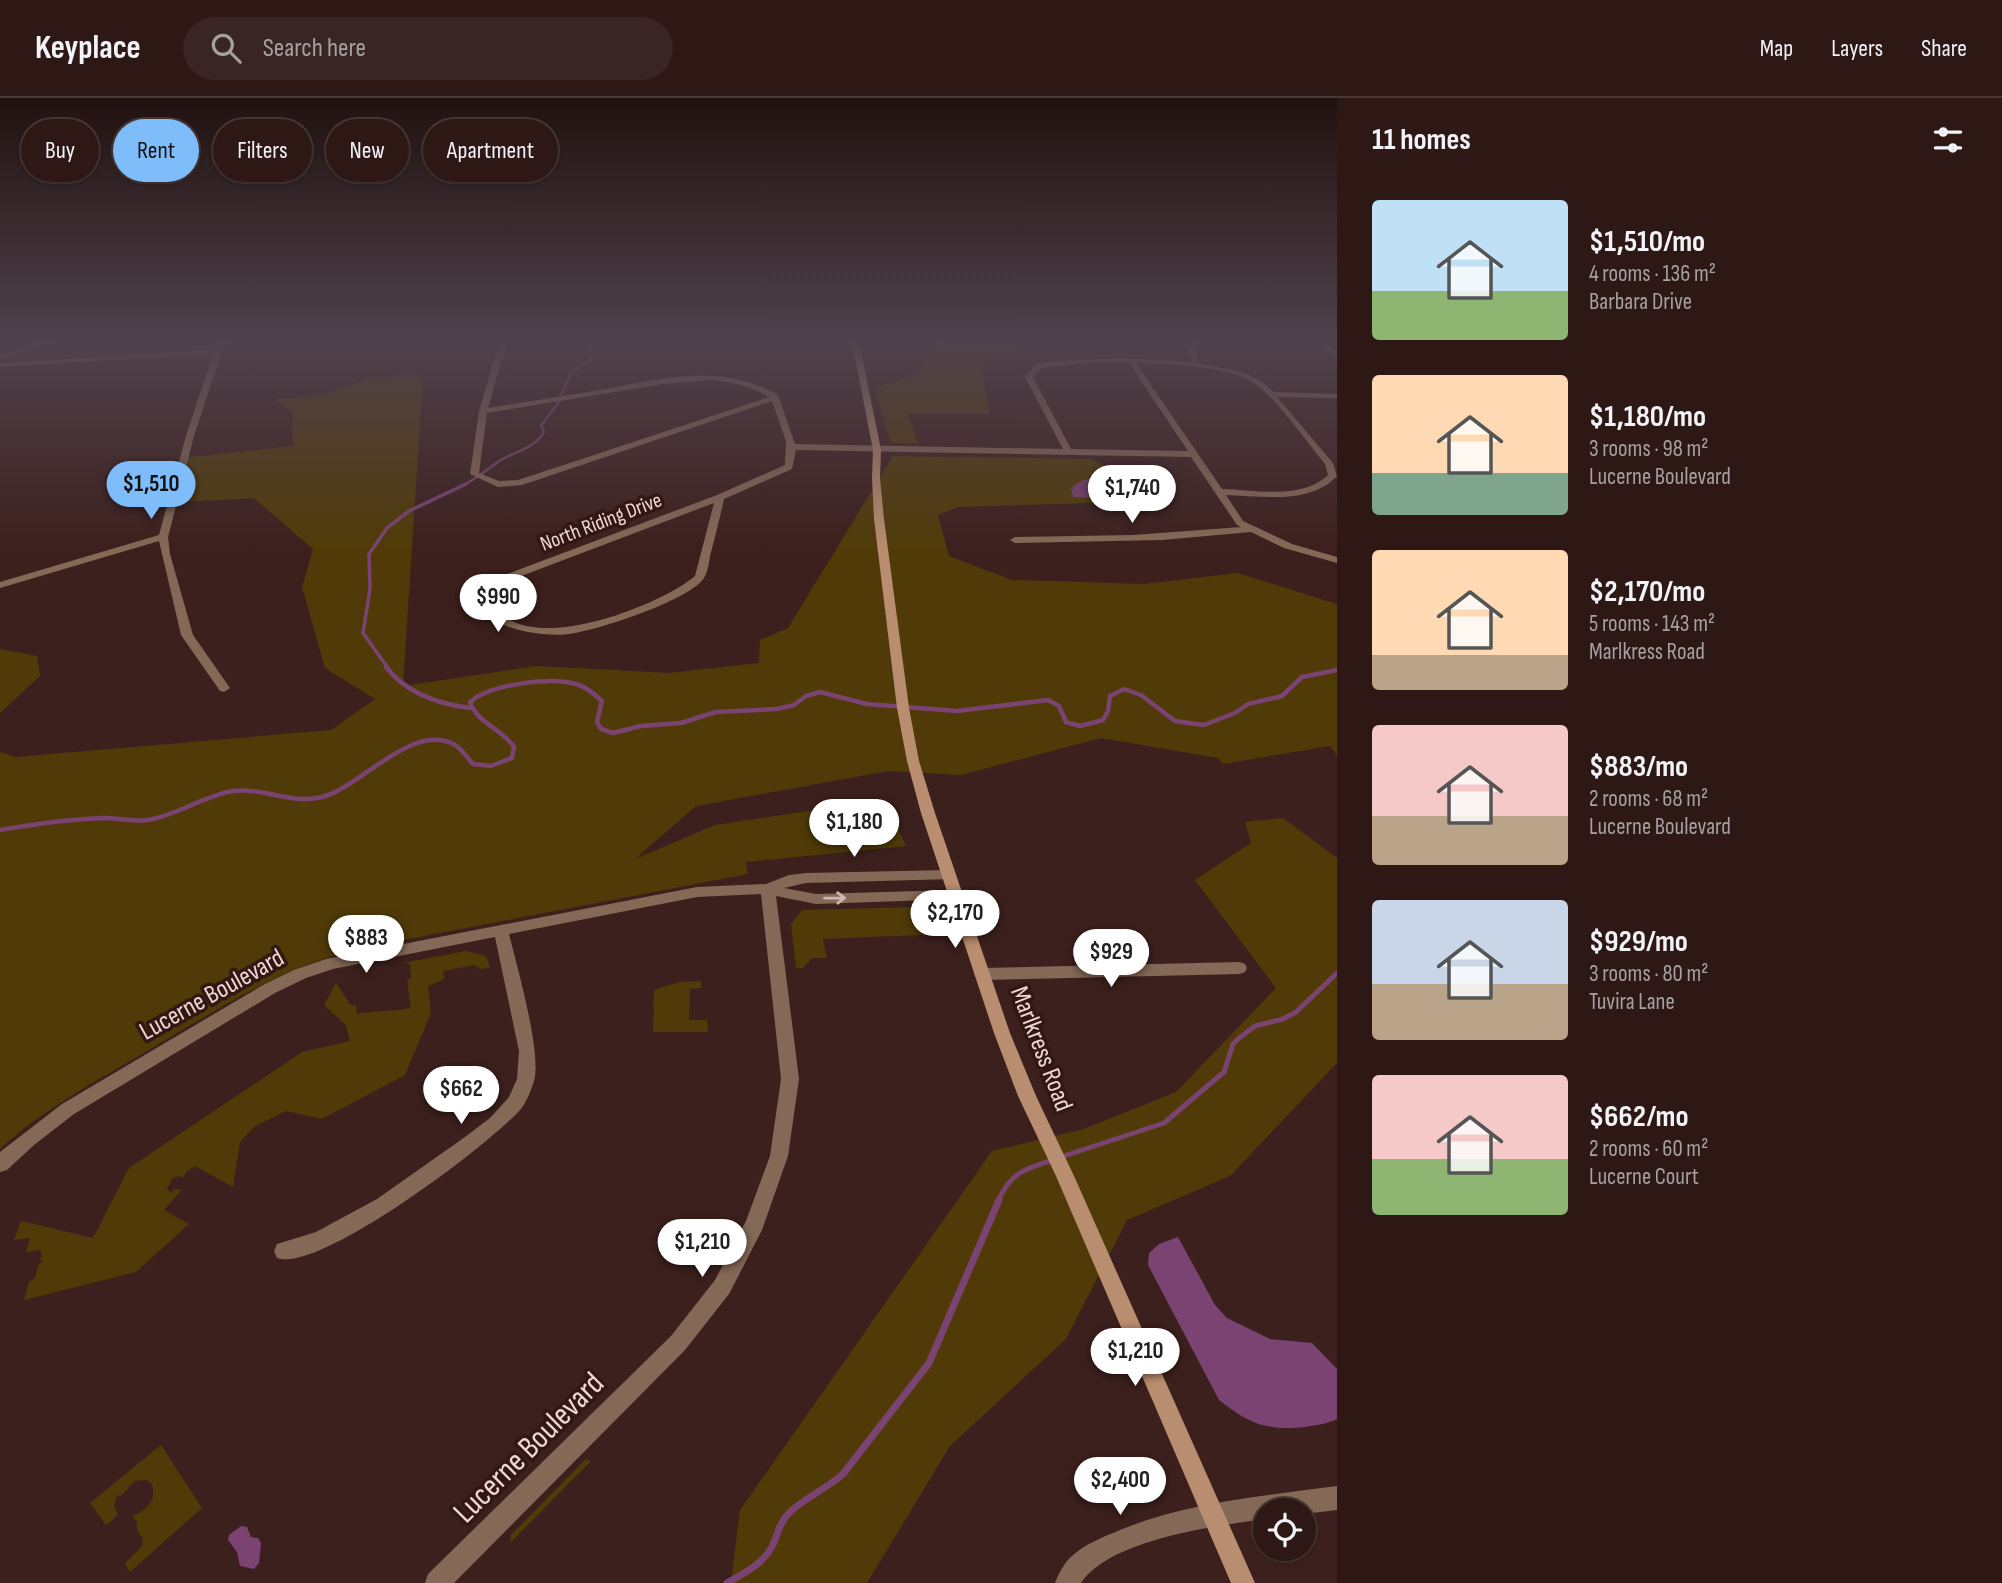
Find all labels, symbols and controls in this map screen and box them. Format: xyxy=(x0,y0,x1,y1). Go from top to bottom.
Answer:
search box xyxy=(183,17,673,80)
text: Keyplace xyxy=(35,28,141,68)
icon: search xyxy=(207,29,245,67)
text: Search here xyxy=(263,33,366,64)
text: Map xyxy=(1760,34,1793,63)
text: Layers xyxy=(1831,34,1883,63)
text: Share xyxy=(1921,34,1967,63)
chip: Buy xyxy=(21,119,99,182)
chip: Rent xyxy=(113,119,199,182)
chip: Filters xyxy=(213,119,312,182)
chip: New xyxy=(326,119,409,182)
chip: Apartment xyxy=(423,119,558,182)
icon: filters xyxy=(1929,121,1967,159)
text: 11 homes xyxy=(1372,122,1471,158)
text: $1,510/mo xyxy=(1589,224,1705,260)
icon: home xyxy=(1428,228,1512,312)
text: 4 rooms · 136 m² xyxy=(1589,260,1716,288)
text: Barbara Drive xyxy=(1589,288,1692,316)
text: $1,180/mo xyxy=(1589,399,1706,435)
icon: home xyxy=(1428,403,1512,487)
text: 3 rooms · 98 m² xyxy=(1589,435,1708,463)
pin: $1,510 xyxy=(94,462,208,521)
text: Lucerne Boulevard xyxy=(1589,463,1731,491)
pin: $1,740 xyxy=(1075,466,1189,525)
text: $1,510 xyxy=(123,470,179,498)
text: $1,740 xyxy=(1104,474,1160,502)
street label: North Riding Drive xyxy=(537,487,665,557)
pin: $990 xyxy=(457,574,539,634)
text: $2,170/mo xyxy=(1589,574,1705,610)
icon: home xyxy=(1428,578,1512,662)
text: $990 xyxy=(476,583,520,611)
text: 5 rooms · 143 m² xyxy=(1589,610,1715,638)
text: Marlkress Road xyxy=(1589,638,1705,666)
text: $883/mo xyxy=(1589,749,1688,785)
icon: home xyxy=(1428,753,1512,837)
text: 2 rooms · 68 m² xyxy=(1589,785,1708,813)
pin: $1,180 xyxy=(797,800,911,859)
text: $1,180 xyxy=(825,808,883,836)
text: Lucerne Boulevard xyxy=(1589,813,1731,841)
pin: $2,170 xyxy=(898,890,1012,950)
one-way arrow xyxy=(824,892,847,905)
text: $2,170 xyxy=(926,899,984,927)
pin: $883 xyxy=(325,916,407,975)
text: $883 xyxy=(344,924,388,952)
text: $929/mo xyxy=(1589,924,1688,960)
icon: home xyxy=(1428,928,1512,1012)
pin: $929 xyxy=(1070,930,1152,989)
text: $929 xyxy=(1089,938,1133,966)
street label: Lucerne Boulevard xyxy=(134,943,290,1047)
text: 3 rooms · 80 m² xyxy=(1589,960,1708,988)
street label: Marlkress Road xyxy=(1003,982,1079,1116)
text: Tuvira Lane xyxy=(1589,988,1675,1016)
pin: $662 xyxy=(420,1066,502,1126)
text: $662 xyxy=(439,1075,483,1103)
text: $662/mo xyxy=(1589,1099,1689,1135)
icon: home xyxy=(1428,1103,1512,1187)
text: 2 rooms · 60 m² xyxy=(1589,1135,1708,1163)
text: Lucerne Court xyxy=(1589,1163,1699,1191)
pin: $1,210 xyxy=(645,1220,759,1279)
text: $1,210 xyxy=(674,1228,730,1256)
pin: $1,210 xyxy=(1078,1328,1192,1388)
text: $1,210 xyxy=(1107,1337,1163,1365)
street label: Lucerne Boulevard xyxy=(445,1364,613,1532)
pin: $2,400 xyxy=(1063,1458,1177,1517)
text: $2,400 xyxy=(1090,1466,1150,1494)
map controls xyxy=(1253,1498,1316,1561)
button: locate xyxy=(1253,1498,1316,1561)

